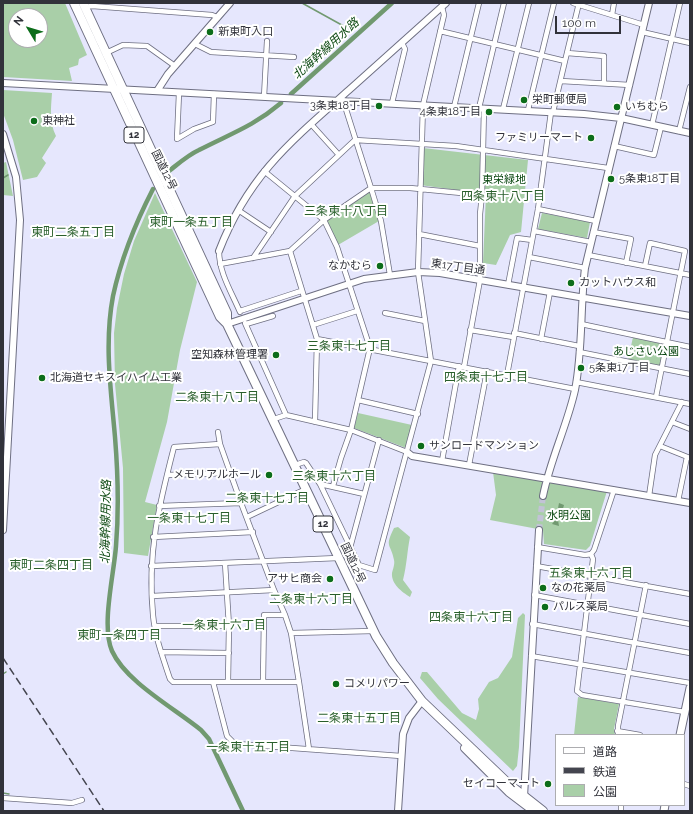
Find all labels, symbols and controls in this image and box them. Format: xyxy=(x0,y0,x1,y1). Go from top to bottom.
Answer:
north arrow xyxy=(8,8,48,48)
scale bar xyxy=(557,8,623,34)
text: N xyxy=(11,14,27,28)
water label: 北海幹線用水路 xyxy=(290,16,362,82)
text: 100 m xyxy=(562,16,596,30)
place label: 新東町入口 xyxy=(218,25,273,39)
marker: 新東町入口 xyxy=(205,27,215,37)
place label: 栄町郵便局 xyxy=(532,93,587,107)
marker: 栄町郵便局 xyxy=(519,95,529,105)
place label: 3条東18丁目 xyxy=(310,99,371,113)
place label: いちむら xyxy=(625,100,669,114)
marker: 3条東18丁目 xyxy=(374,101,384,111)
marker: いちむら xyxy=(612,102,622,112)
place label: 4条東18丁目 xyxy=(420,105,481,119)
marker: 4条東18丁目 xyxy=(484,107,494,117)
place label: 東神社 xyxy=(42,114,75,128)
marker: 東神社 xyxy=(29,116,39,126)
road number: 12 xyxy=(124,127,144,143)
place label: ファミリーマート xyxy=(495,131,583,145)
marker: ファミリーマート xyxy=(586,133,596,143)
street label: 国道12号 xyxy=(149,148,179,192)
place label: 5条東18丁目 xyxy=(619,172,680,186)
park label: 東栄緑地 xyxy=(482,173,526,187)
marker: 5条東18丁目 xyxy=(606,174,616,184)
district label: 四条東十八丁目 xyxy=(461,189,545,203)
district label: 三条東十八丁目 xyxy=(304,204,388,218)
district label: 東町一条五丁目 xyxy=(149,215,233,229)
district label: 東町二条五丁目 xyxy=(31,225,115,239)
street label: 東17丁目通 xyxy=(430,257,486,277)
place label: なかむら xyxy=(328,259,372,273)
marker: なかむら xyxy=(375,261,385,271)
place label: カットハウス和 xyxy=(579,276,656,290)
marker: カットハウス和 xyxy=(566,278,576,288)
district label: 三条東十七丁目 xyxy=(307,339,391,353)
park label: あじさい公園 xyxy=(613,345,679,359)
place label: 空知森林管理署 xyxy=(191,348,268,362)
marker: 空知森林管理署 xyxy=(271,350,281,360)
place label: 5条東17丁目 xyxy=(589,361,650,375)
marker: 5条東17丁目 xyxy=(576,363,586,373)
district label: 四条東十七丁目 xyxy=(444,370,528,384)
place label: 北海道セキスイハイム工業 xyxy=(50,371,182,385)
marker: 北海道セキスイハイム工業 xyxy=(37,373,47,383)
district label: 二条東十八丁目 xyxy=(175,390,259,404)
place label: サンロードマンション xyxy=(429,439,539,453)
marker: サンロードマンション xyxy=(416,441,426,451)
place label: メモリアルホール xyxy=(173,468,261,482)
district label: 三条東十六丁目 xyxy=(292,469,376,483)
marker: メモリアルホール xyxy=(264,470,274,480)
water label: 北海幹線用水路 xyxy=(98,480,114,564)
district label: 二条東十七丁目 xyxy=(225,491,309,505)
park label: 水明公園 xyxy=(547,509,591,523)
district label: 一条東十七丁目 xyxy=(147,511,231,525)
road number: 12 xyxy=(313,516,333,532)
street label: 国道12号 xyxy=(338,541,368,585)
district label: 東町二条四丁目 xyxy=(9,558,93,572)
district label: 五条東十六丁目 xyxy=(549,566,633,580)
place label: アサヒ商会 xyxy=(267,572,322,586)
marker: アサヒ商会 xyxy=(325,574,335,584)
place label: なの花薬局 xyxy=(551,581,606,595)
marker: なの花薬局 xyxy=(538,583,548,593)
district label: 二条東十六丁目 xyxy=(269,592,353,606)
place label: パルス薬局 xyxy=(553,600,608,614)
marker: パルス薬局 xyxy=(540,602,550,612)
district label: 四条東十六丁目 xyxy=(429,610,513,624)
district label: 一条東十六丁目 xyxy=(182,618,266,632)
district label: 東町一条四丁目 xyxy=(77,628,161,642)
place label: コメリパワー xyxy=(344,677,410,691)
marker: コメリパワー xyxy=(331,679,341,689)
district label: 二条東十五丁目 xyxy=(317,711,401,725)
legend xyxy=(555,734,685,806)
district label: 一条東十五丁目 xyxy=(206,740,290,754)
text: 道路 xyxy=(593,745,617,759)
text: 鉄道 xyxy=(593,765,617,779)
place label: セイコーマート xyxy=(463,777,540,791)
marker: セイコーマート xyxy=(543,779,553,789)
text: 公園 xyxy=(593,785,617,799)

